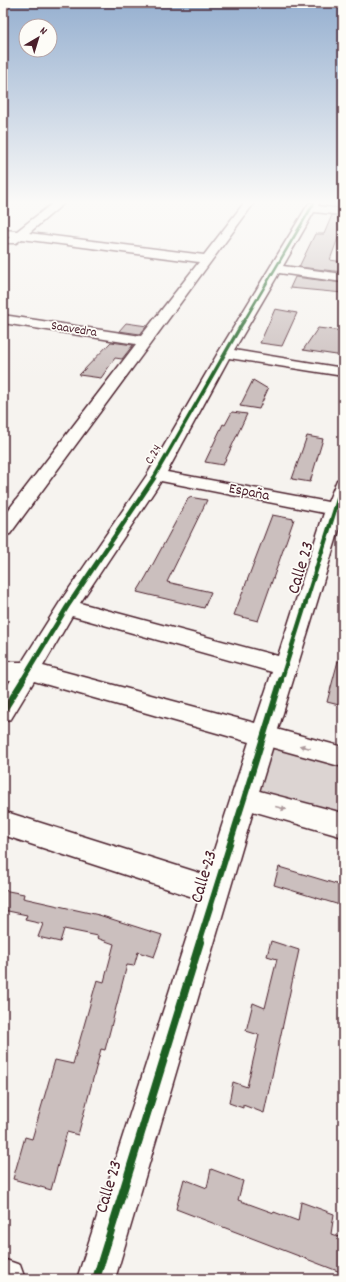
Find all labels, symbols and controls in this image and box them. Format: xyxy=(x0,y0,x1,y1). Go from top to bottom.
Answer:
north arrow xyxy=(18,18,58,58)
text: N xyxy=(36,24,50,40)
street label: Saavedra xyxy=(50,317,99,343)
street label: C 24 xyxy=(141,441,167,469)
street label: España xyxy=(227,478,272,508)
street label: Calle 23 xyxy=(282,539,322,597)
one-way arrow xyxy=(299,744,311,750)
one-way arrow xyxy=(276,805,288,811)
street label: Calle 23 xyxy=(185,848,225,906)
street label: Calle 23 xyxy=(90,1158,130,1216)

